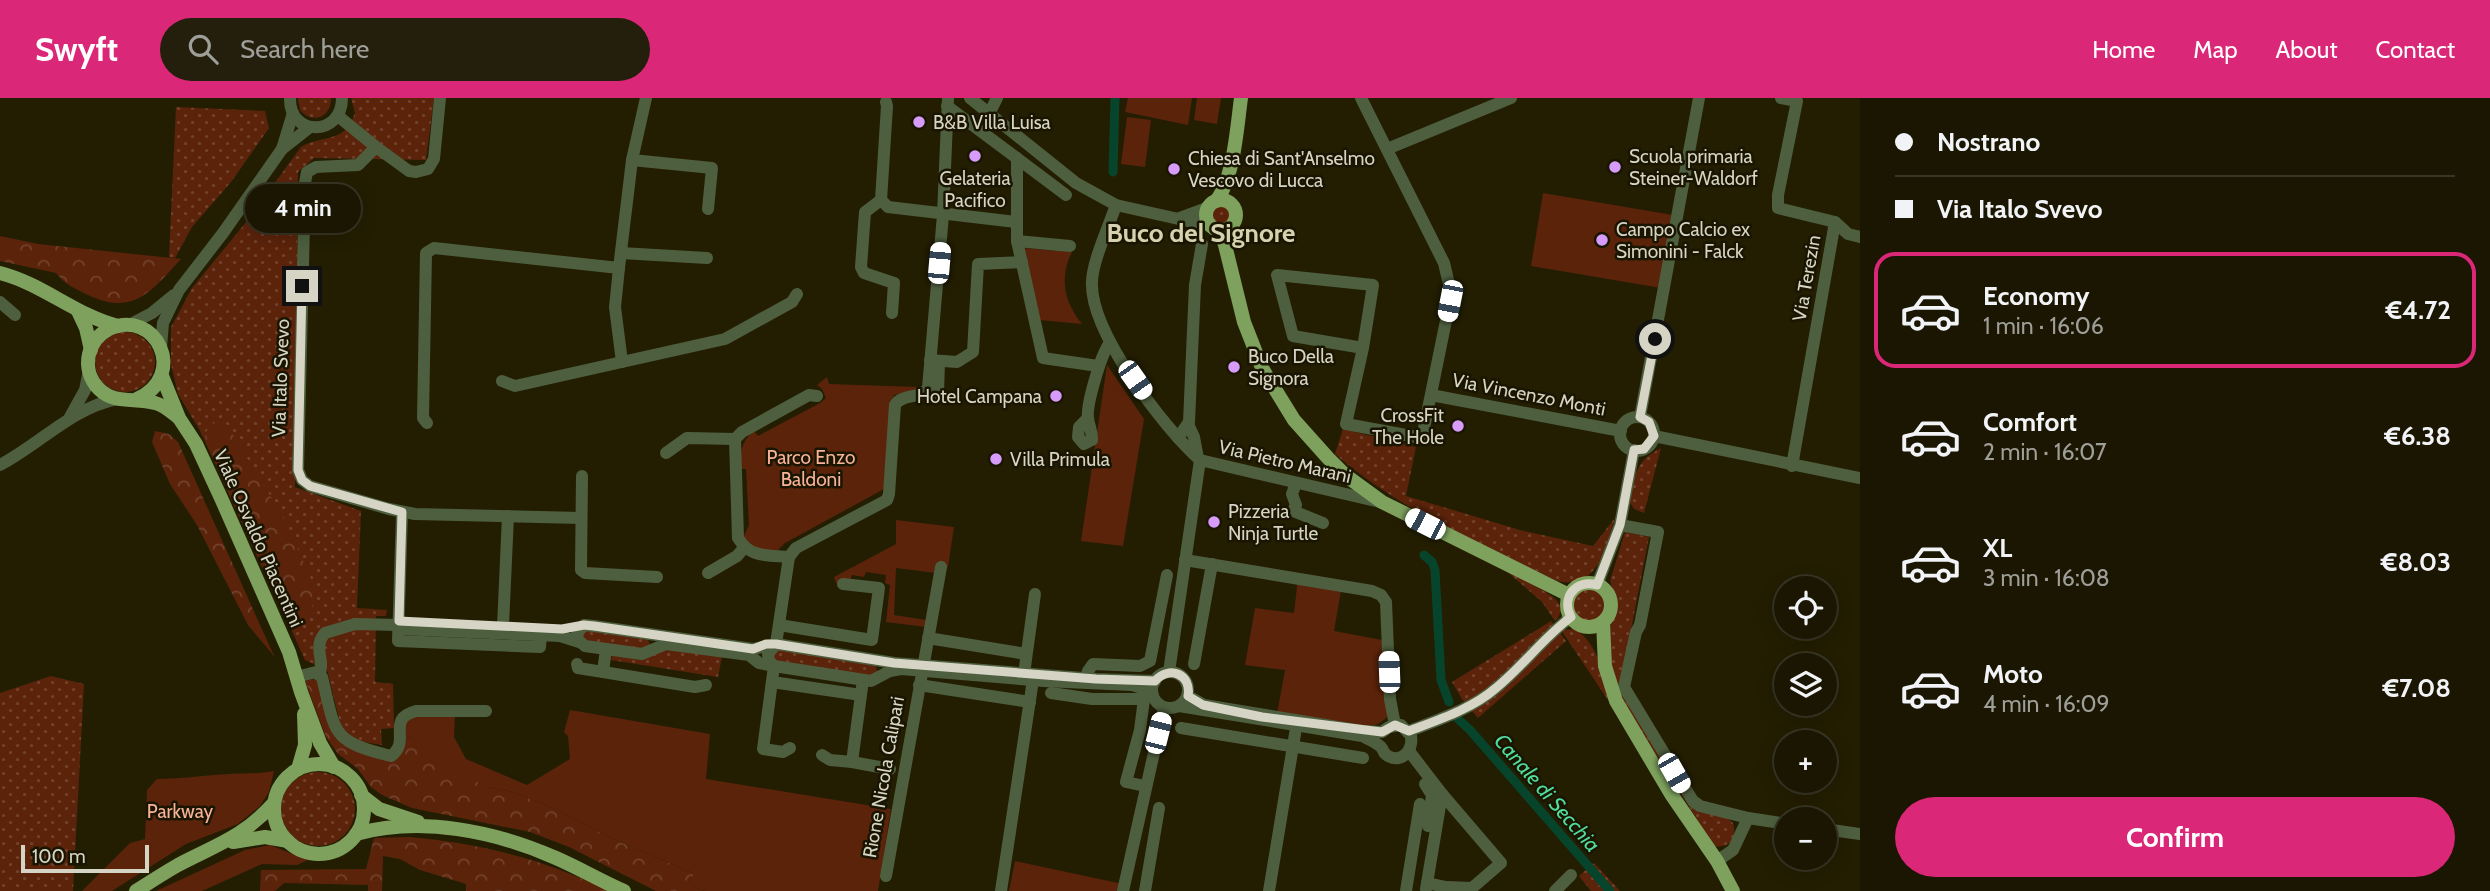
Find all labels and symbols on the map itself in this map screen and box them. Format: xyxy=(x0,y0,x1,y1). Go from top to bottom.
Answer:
place label: B&B Villa Luisa xyxy=(933,111,1051,134)
marker: B&B Villa Luisa xyxy=(911,114,927,130)
place label: Scuola primaria Steiner-Waldorf xyxy=(1629,145,1758,190)
place label: Chiesa di Sant'Anselmo Vescovo di Lucca xyxy=(1188,147,1375,192)
marker: Gelateria Pacifico xyxy=(967,148,983,164)
marker: Scuola primaria Steiner-Waldorf xyxy=(1607,159,1623,175)
marker: Chiesa di Sant'Anselmo Vescovo di Lucca xyxy=(1166,161,1182,177)
place label: Gelateria Pacifico xyxy=(939,167,1011,212)
callout: 4 min xyxy=(244,184,360,234)
district label: Buco del Signore xyxy=(1107,217,1295,249)
place label: Campo Calcio ex Simonini - Falck xyxy=(1616,218,1750,263)
marker: Campo Calcio ex Simonini - Falck xyxy=(1594,232,1610,248)
street label: Via Terezin xyxy=(1788,233,1825,323)
car xyxy=(927,241,952,285)
route end xyxy=(286,270,318,302)
car xyxy=(1436,278,1465,324)
street label: Via Italo Svevo xyxy=(267,318,294,438)
route start xyxy=(1639,323,1671,355)
place label: Buco Della Signora xyxy=(1248,345,1334,390)
car xyxy=(1115,357,1156,403)
marker: Buco Della Signora xyxy=(1226,359,1242,375)
street label: Via Vincenzo Monti xyxy=(1450,368,1608,421)
place label: Hotel Campana xyxy=(917,385,1042,408)
marker: Hotel Campana xyxy=(1048,388,1064,404)
place label: CrossFit The Hole xyxy=(1372,404,1445,449)
marker: CrossFit The Hole xyxy=(1450,418,1466,434)
street label: Via Pietro Marani xyxy=(1216,435,1353,488)
street label: Viale Osvaldo Piacentini xyxy=(209,446,308,631)
park label: Parco Enzo Baldoni xyxy=(767,446,855,491)
place label: Villa Primula xyxy=(1010,448,1110,471)
marker: Villa Primula xyxy=(988,451,1004,467)
place label: Pizzeria Ninja Turtle xyxy=(1228,500,1319,545)
car xyxy=(1402,505,1449,543)
marker: Pizzeria Ninja Turtle xyxy=(1206,514,1222,530)
car xyxy=(1378,651,1401,693)
street label: Rione Nicola Calipari xyxy=(858,695,909,860)
car xyxy=(1143,710,1174,756)
water label: Canale di Secchia xyxy=(1489,728,1606,857)
car xyxy=(1655,750,1694,796)
park label: Parkway xyxy=(147,800,214,823)
scale bar xyxy=(21,842,149,874)

